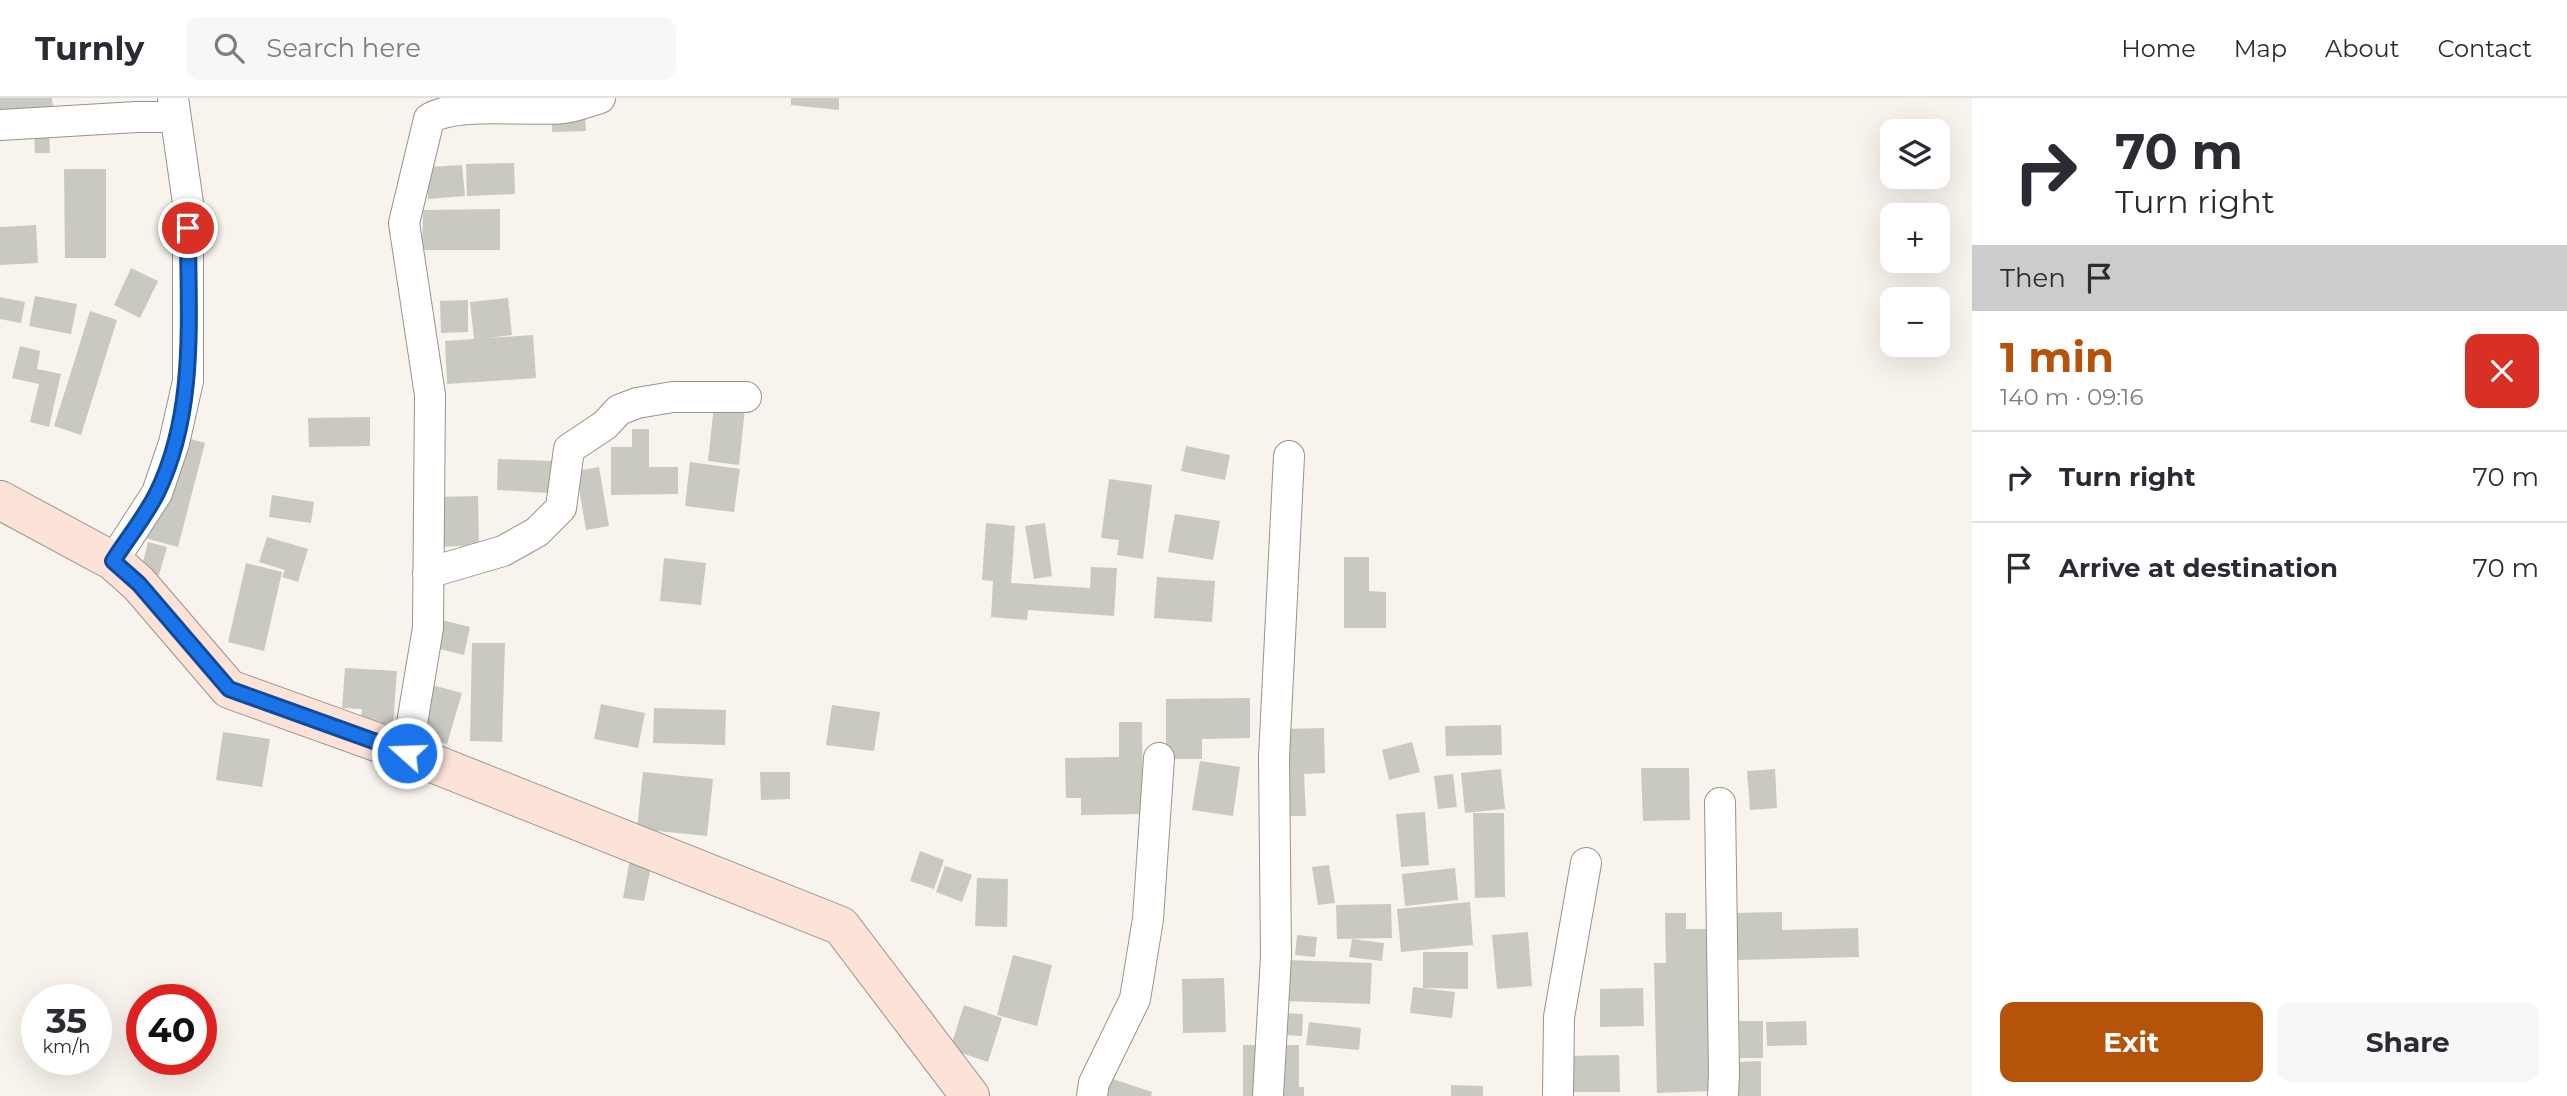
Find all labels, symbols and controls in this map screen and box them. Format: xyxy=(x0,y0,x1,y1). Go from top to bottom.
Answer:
search box xyxy=(186,17,676,80)
text: Turnly xyxy=(35,28,144,68)
icon: search xyxy=(210,29,248,67)
text: Search here xyxy=(266,32,421,64)
text: Home xyxy=(2121,34,2196,63)
text: Map xyxy=(2234,34,2287,63)
text: About xyxy=(2325,34,2399,63)
text: Contact xyxy=(2437,34,2532,63)
map controls xyxy=(1880,119,1950,357)
button: layers xyxy=(1880,119,1950,189)
text: 70 m xyxy=(2115,122,2243,181)
icon: right xyxy=(2000,126,2091,217)
text: Turn right xyxy=(2115,182,2275,221)
pin xyxy=(158,198,218,258)
button: + xyxy=(1880,203,1950,273)
icon: arrive xyxy=(169,209,207,247)
icon: arrive xyxy=(2080,259,2118,297)
text: Then xyxy=(2000,262,2066,294)
button: − xyxy=(1880,287,1950,357)
text: 1 min xyxy=(2000,331,2114,383)
button: close xyxy=(2465,334,2539,408)
text: 140 m · 09:16 xyxy=(2000,383,2143,411)
icon: right xyxy=(2000,458,2038,496)
text: Turn right xyxy=(2059,461,2195,493)
text: 70 m xyxy=(2473,461,2539,493)
icon: arrive xyxy=(2000,549,2038,587)
text: Arrive at destination xyxy=(2059,552,2338,584)
text: 70 m xyxy=(2473,552,2539,584)
position arrow xyxy=(370,716,444,790)
speed limit sign: 40 xyxy=(126,984,217,1075)
text: 35 xyxy=(46,999,87,1042)
button: Exit xyxy=(2000,1002,2263,1082)
button: Share xyxy=(2277,1002,2539,1082)
text: km/h xyxy=(42,1036,91,1058)

